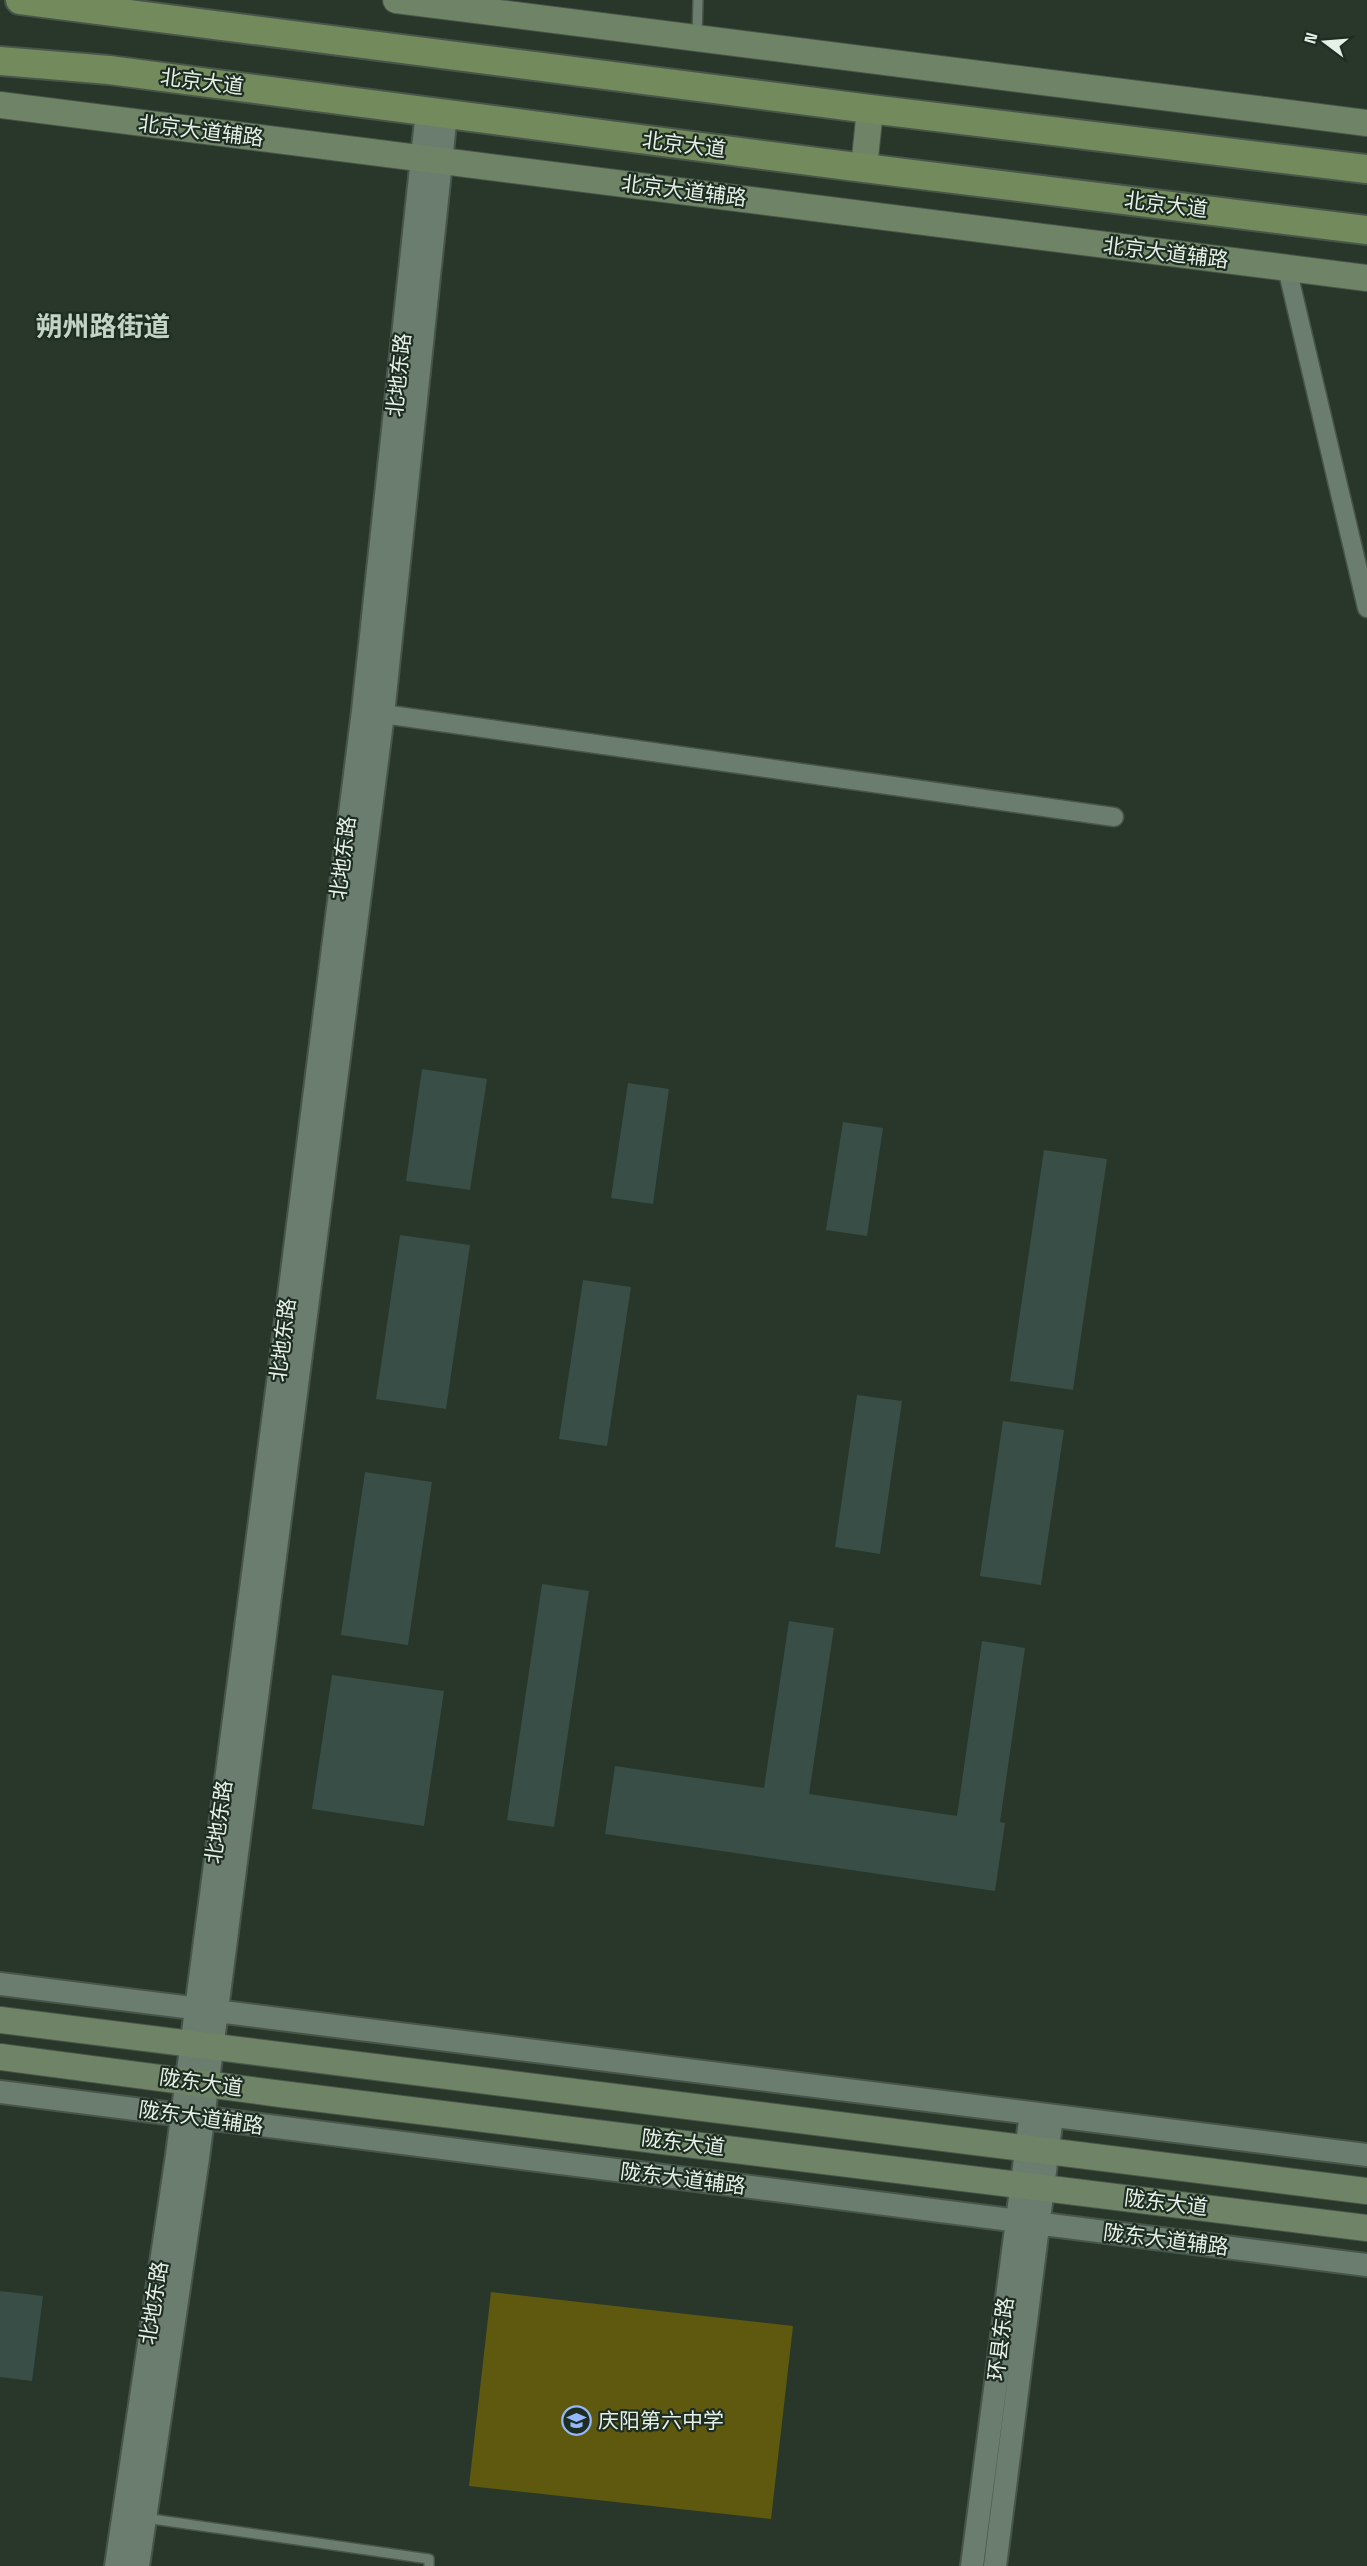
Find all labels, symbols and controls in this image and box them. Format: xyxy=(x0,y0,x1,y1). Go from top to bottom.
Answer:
north arrow xyxy=(1295,12,1355,72)
text: N xyxy=(1299,30,1323,46)
street label: 北京大道 xyxy=(159,63,245,100)
street label: 北京大道辅路 xyxy=(137,109,265,152)
street label: 北京大道 xyxy=(641,126,727,163)
street label: 北京大道辅路 xyxy=(620,169,748,212)
street label: 北京大道 xyxy=(1123,186,1209,223)
street label: 北京大道辅路 xyxy=(1102,231,1230,274)
district label: 朔州路街道 xyxy=(36,309,171,344)
street label: 北地东路 xyxy=(381,332,416,418)
street label: 北地东路 xyxy=(324,815,361,901)
street label: 北地东路 xyxy=(264,1297,301,1383)
street label: 北地东路 xyxy=(199,1778,238,1865)
street label: 陇东大道 xyxy=(158,2063,245,2102)
street label: 陇东大道辅路 xyxy=(137,2095,265,2140)
street label: 陇东大道 xyxy=(640,2124,726,2161)
street label: 陇东大道辅路 xyxy=(619,2157,747,2200)
street label: 陇东大道 xyxy=(1123,2184,1209,2221)
street label: 陇东大道辅路 xyxy=(1102,2218,1230,2261)
street label: 北地东路 xyxy=(134,2259,173,2347)
street label: 环县东路 xyxy=(982,2296,1019,2382)
school or university icon: 庆阳第六中学 xyxy=(561,2405,593,2437)
place label: 庆阳第六中学 xyxy=(598,2407,724,2434)

